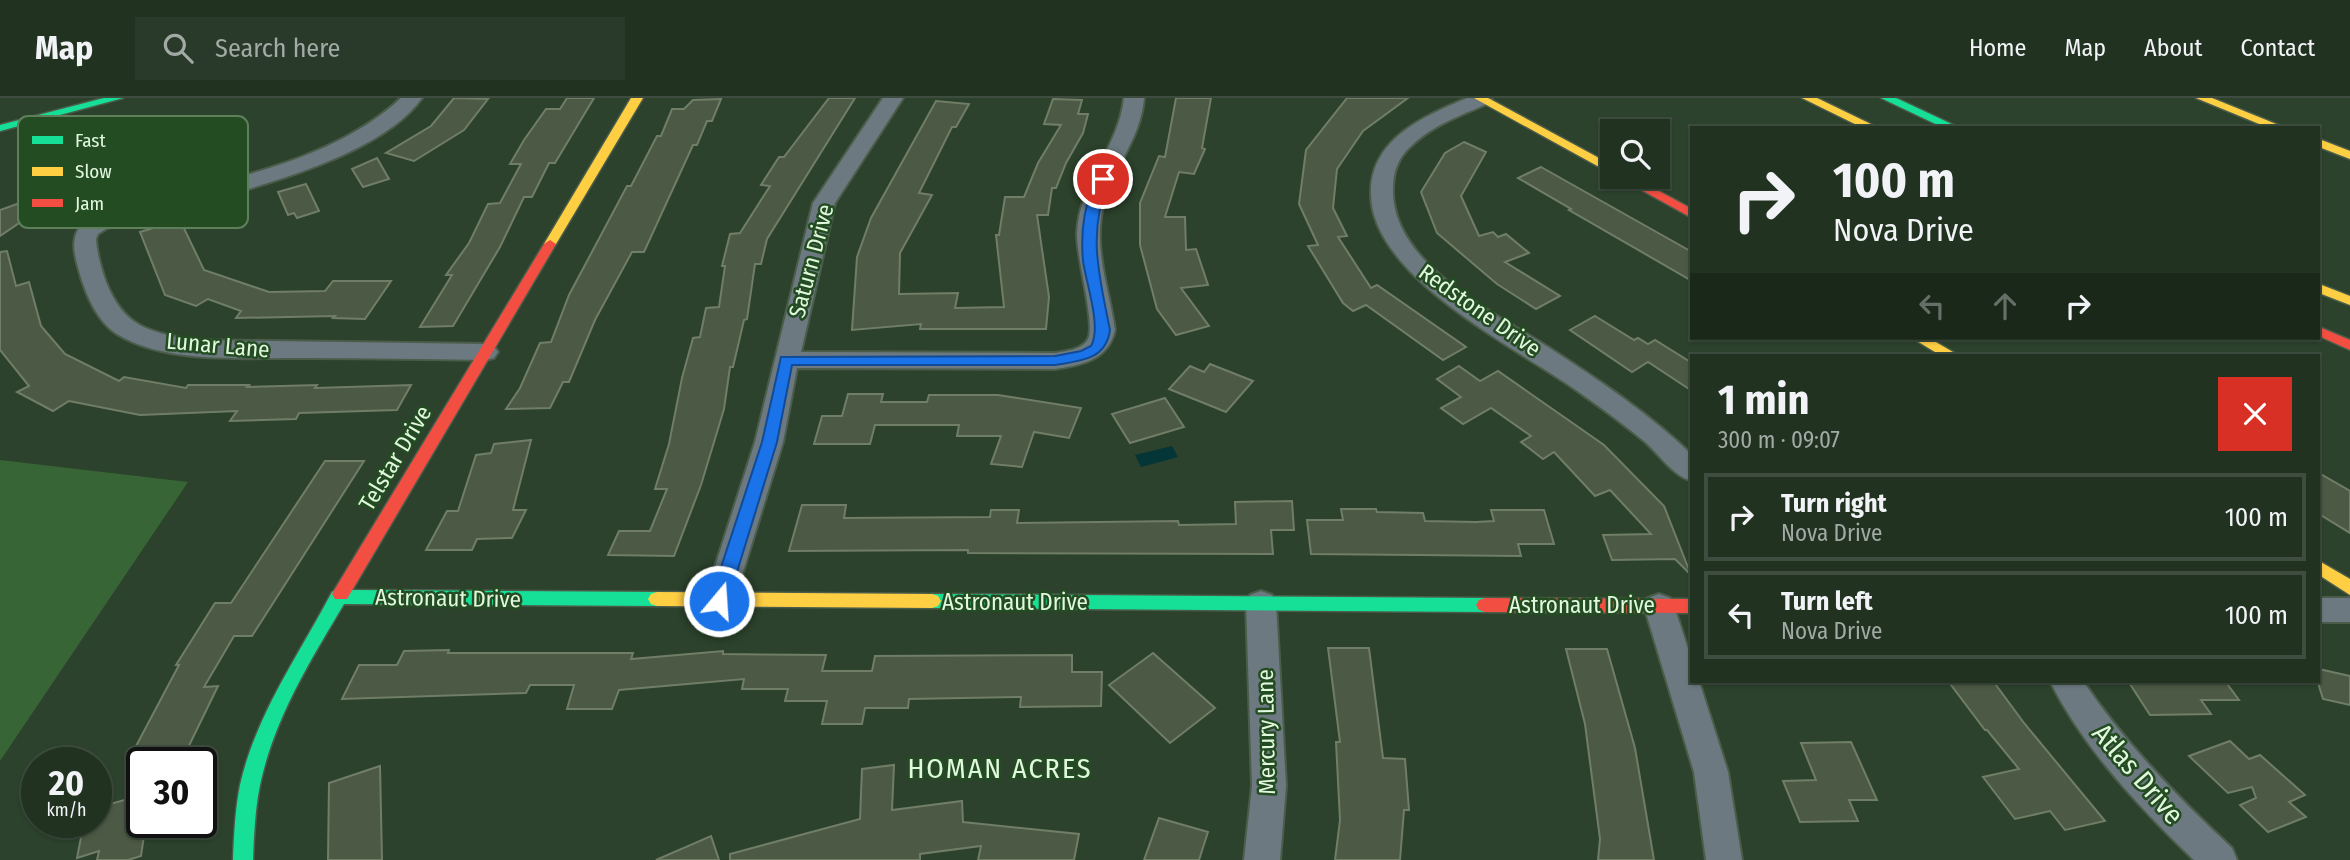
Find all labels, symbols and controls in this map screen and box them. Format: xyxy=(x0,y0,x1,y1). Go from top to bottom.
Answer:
search box xyxy=(135,17,625,80)
text: Map xyxy=(35,28,93,68)
icon: search xyxy=(159,29,197,67)
text: Search here xyxy=(215,33,340,64)
text: Home xyxy=(1969,34,2026,62)
text: Map xyxy=(2064,34,2106,62)
text: About xyxy=(2144,34,2202,62)
text: Contact xyxy=(2240,34,2315,62)
legend xyxy=(18,116,248,228)
map controls xyxy=(1600,119,1670,189)
button: search xyxy=(1600,119,1670,189)
text: Fast xyxy=(75,129,106,152)
pin xyxy=(1073,149,1133,209)
text: 100 m xyxy=(1833,151,1955,210)
icon: right xyxy=(1718,154,1809,245)
text: Slow xyxy=(75,160,112,183)
icon: arrive xyxy=(1084,160,1122,198)
text: Jam xyxy=(75,192,104,215)
street label: Saturn Drive xyxy=(782,201,840,321)
text: Nova Drive xyxy=(1833,211,1974,249)
street label: Redstone Drive xyxy=(1414,258,1546,362)
icon: left xyxy=(1913,287,1951,325)
icon: ahead xyxy=(1986,287,2024,325)
icon: right xyxy=(2059,287,2097,325)
street label: Lunar Lane xyxy=(165,327,271,363)
text: 1 min xyxy=(1718,375,1809,425)
button: close xyxy=(2218,377,2292,451)
street label: Telstar Drive xyxy=(353,400,437,516)
text: 300 m · 09:07 xyxy=(1718,426,1840,454)
text: Turn right xyxy=(1781,488,1887,519)
icon: right xyxy=(1722,498,1760,536)
text: 100 m xyxy=(2225,502,2288,533)
text: Nova Drive xyxy=(1781,519,1882,547)
position arrow xyxy=(682,564,756,638)
street label: Astronaut Drive xyxy=(375,583,521,613)
text: Turn left xyxy=(1781,586,1873,617)
street label: Astronaut Drive xyxy=(942,588,1088,616)
street label: Astronaut Drive xyxy=(1509,591,1655,619)
icon: left xyxy=(1722,596,1760,634)
text: 100 m xyxy=(2225,600,2288,631)
text: Nova Drive xyxy=(1781,617,1882,645)
street label: Mercury Lane xyxy=(1251,669,1281,795)
street label: Atlas Drive xyxy=(2085,717,2191,831)
speed limit sign: 30 xyxy=(126,747,217,838)
district label: HOMAN ACRES xyxy=(907,752,1093,785)
text: 20 xyxy=(49,762,84,804)
text: km/h xyxy=(46,799,87,821)

